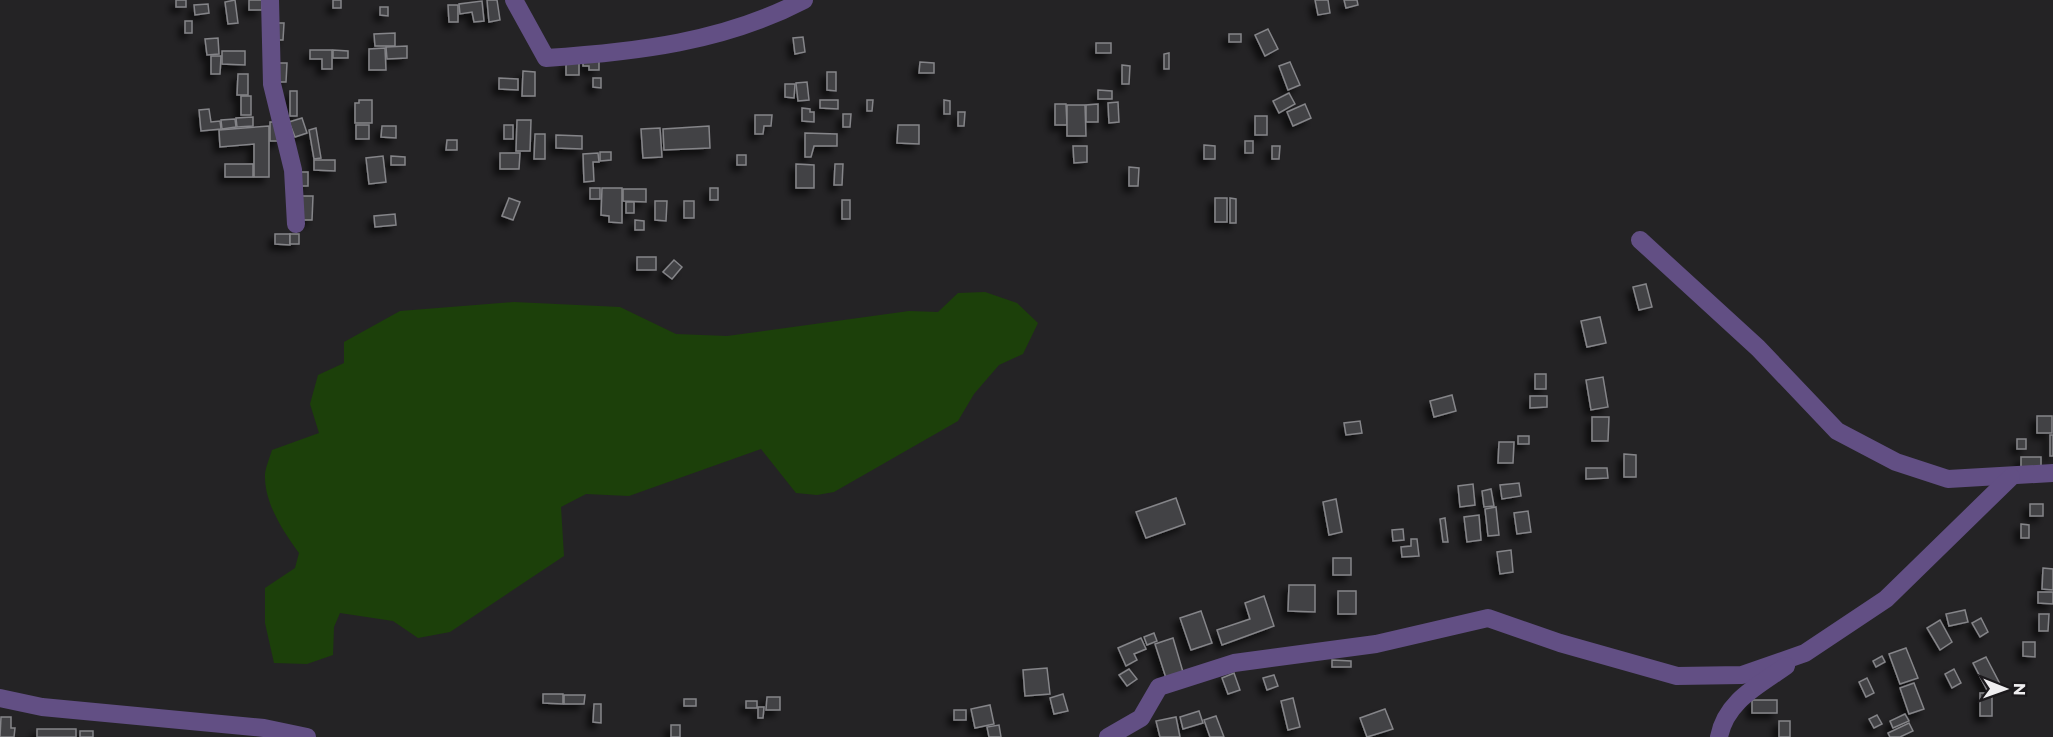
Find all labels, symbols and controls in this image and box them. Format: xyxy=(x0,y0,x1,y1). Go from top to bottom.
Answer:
north arrow xyxy=(1975,659,2035,719)
text: N xyxy=(2010,683,2029,696)

